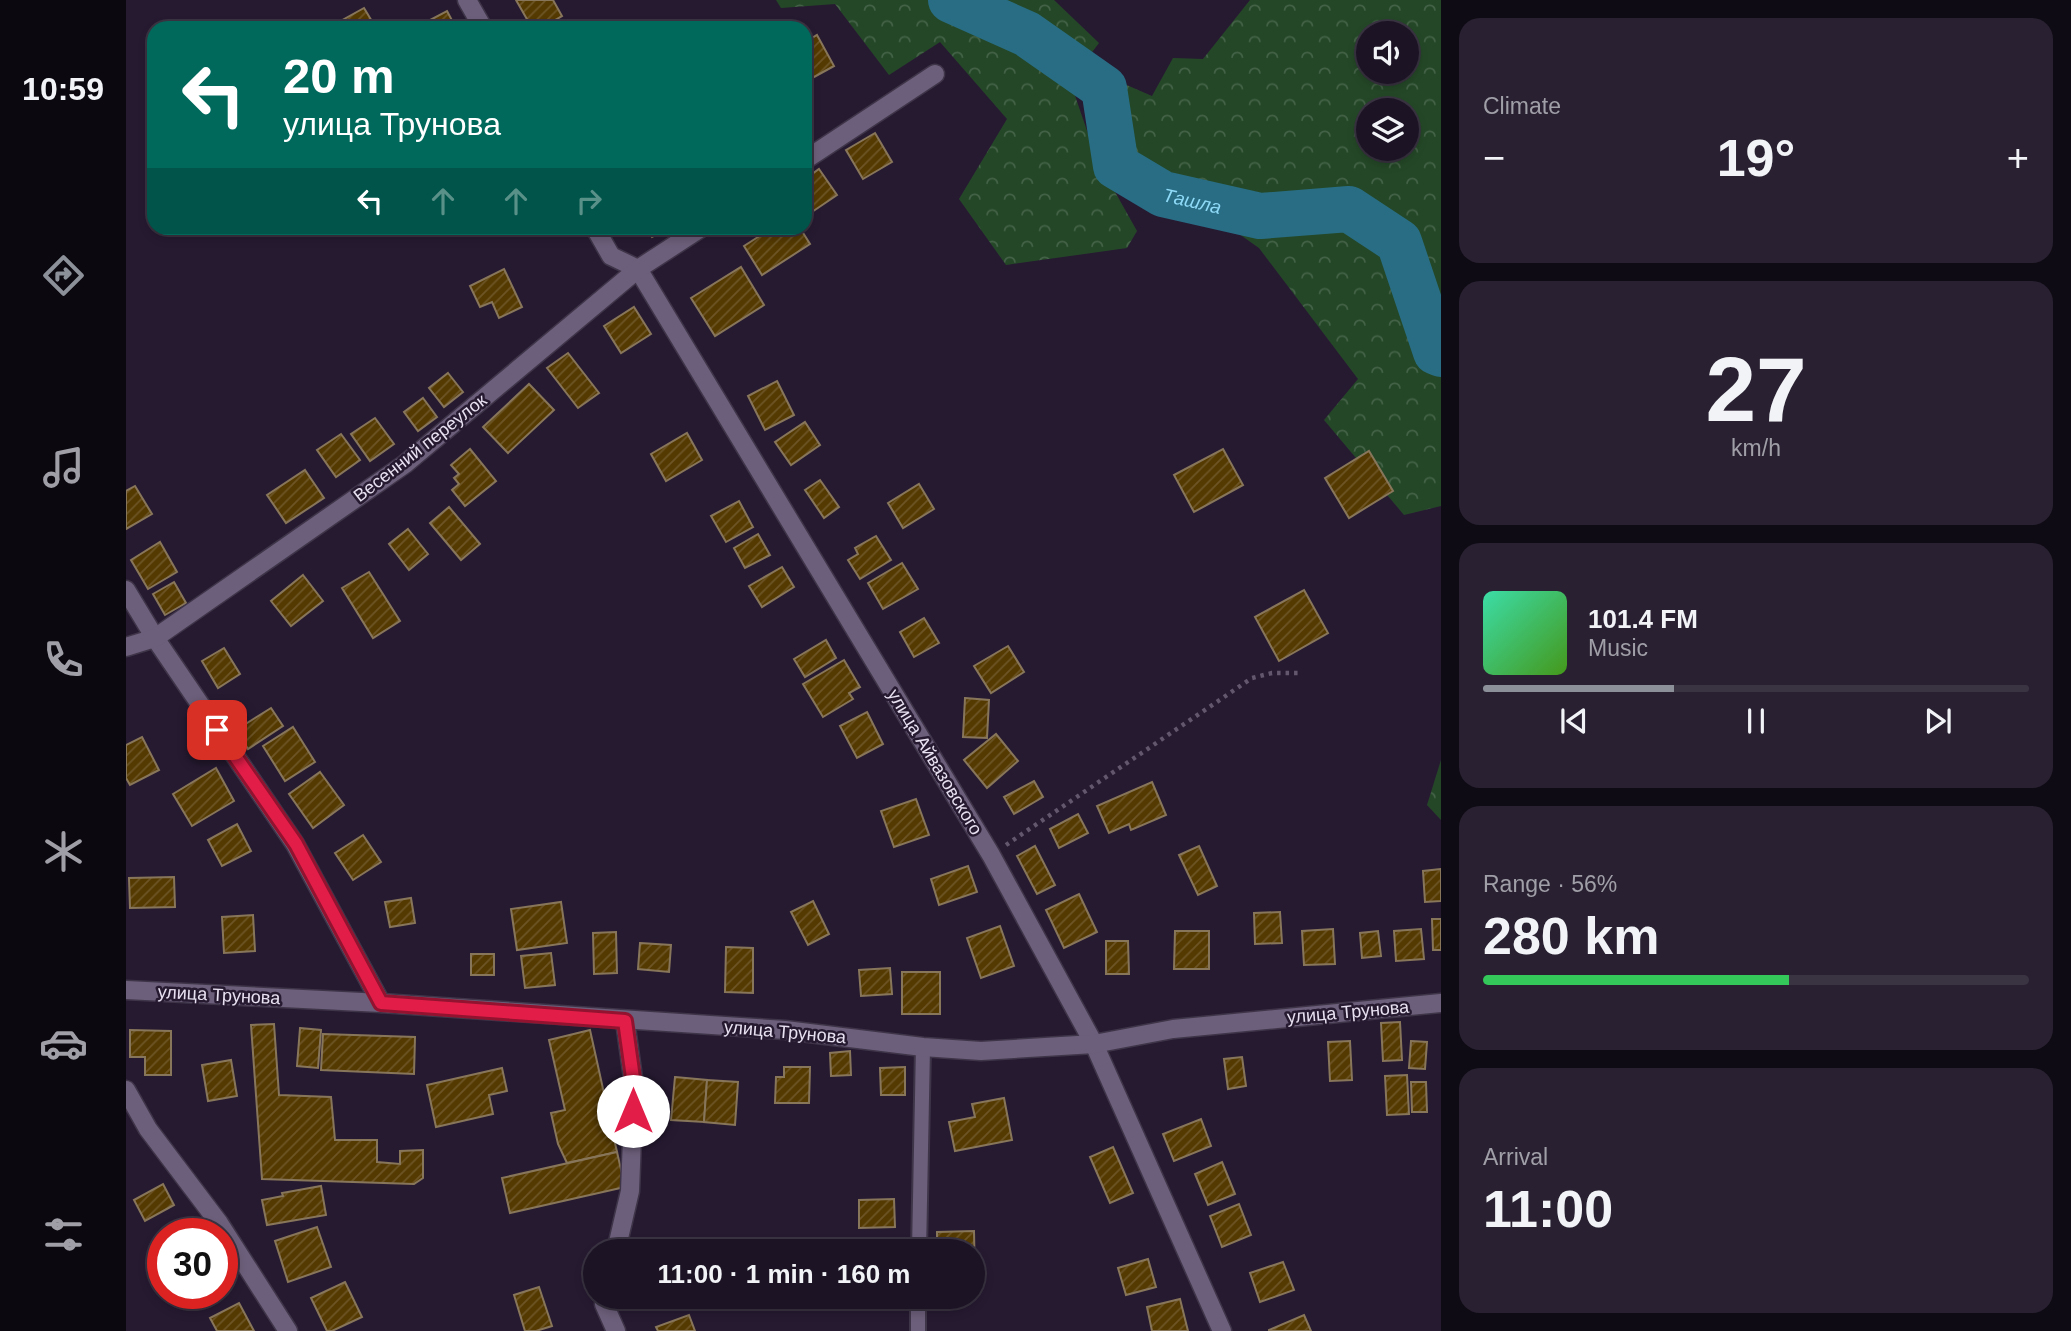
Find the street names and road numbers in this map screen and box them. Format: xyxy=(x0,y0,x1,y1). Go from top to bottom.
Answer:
street label: Весенний переулок xyxy=(350,390,490,506)
street label: улица Айвазовского xyxy=(884,686,986,838)
street label: улица Трунова xyxy=(157,982,282,1008)
street label: улица Трунова xyxy=(1286,997,1411,1027)
street label: улица Трунова xyxy=(723,1017,848,1047)

